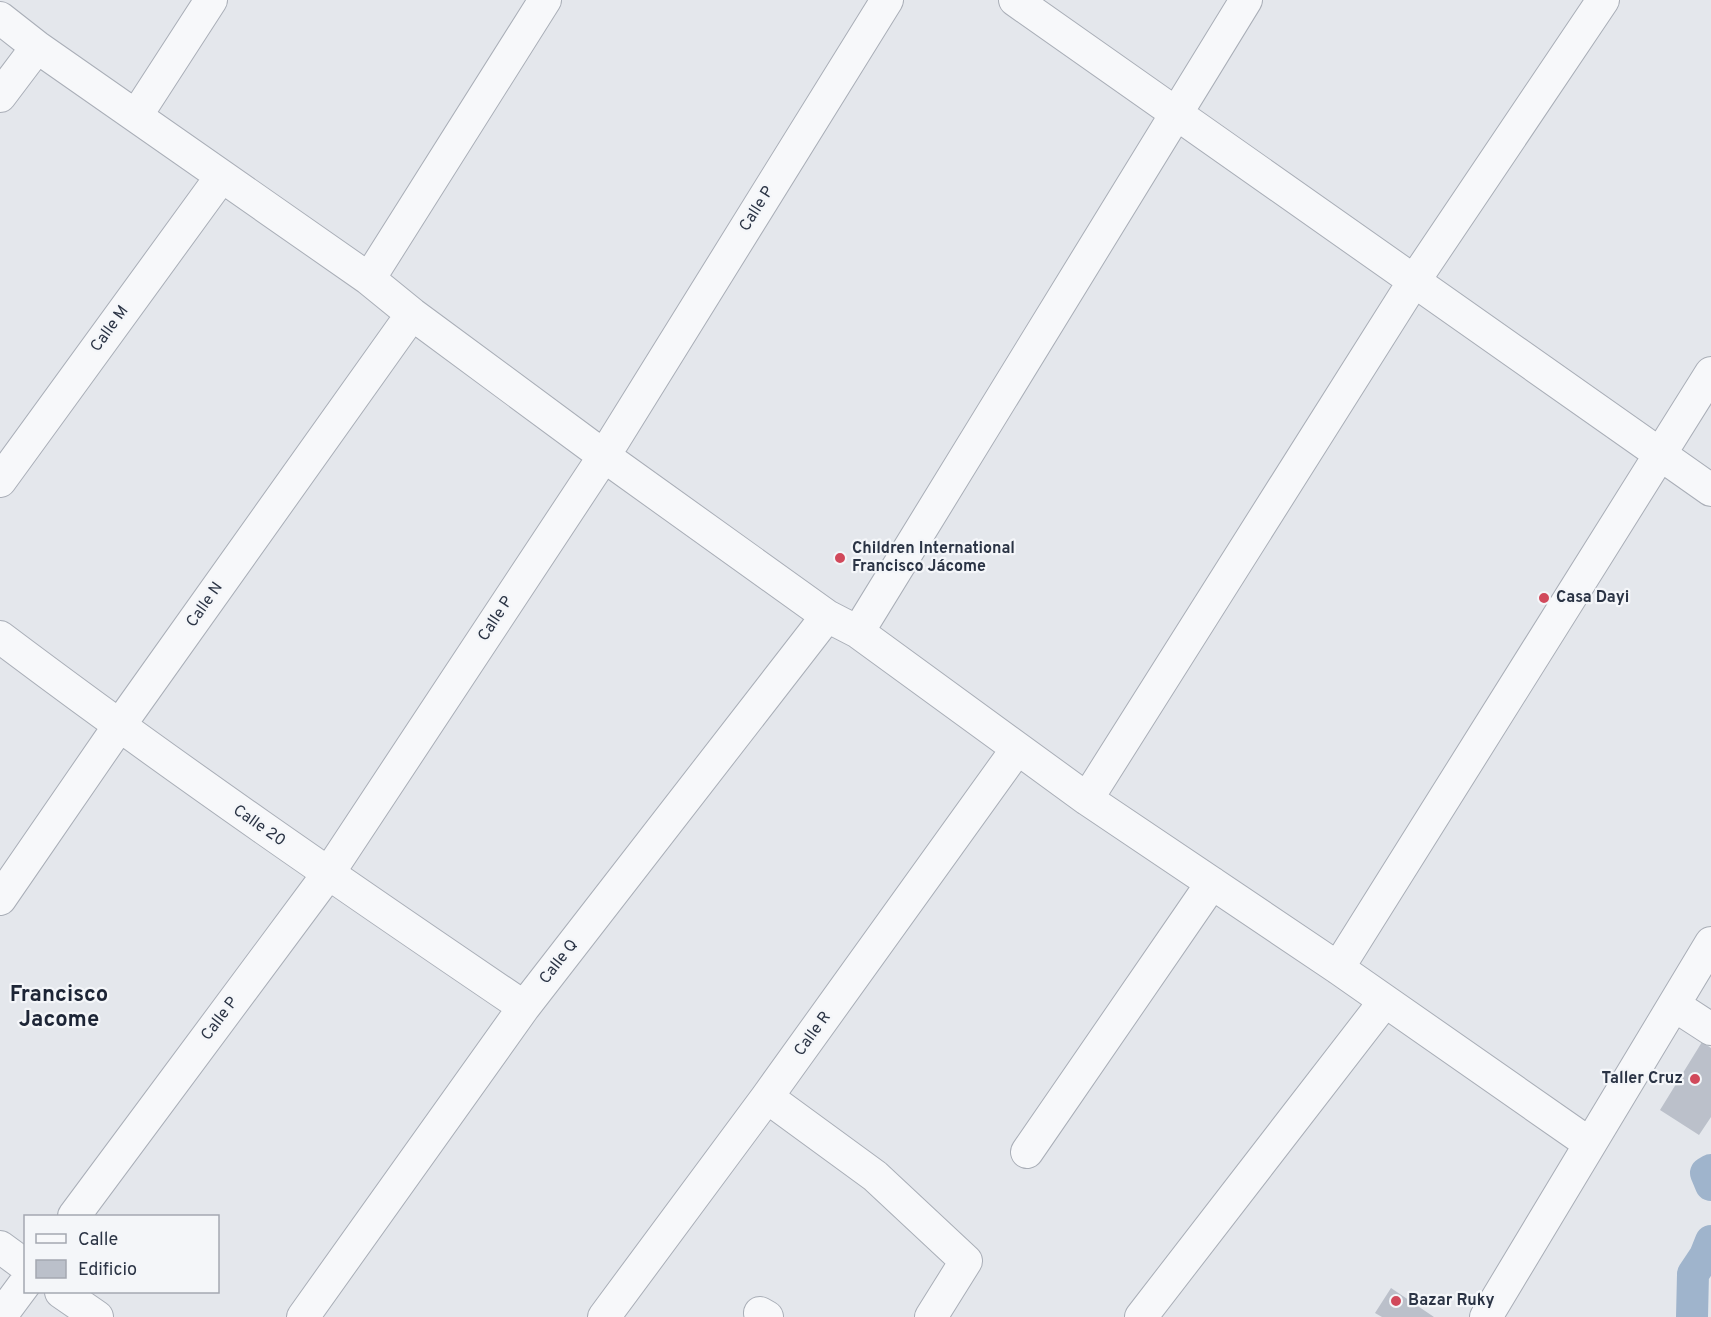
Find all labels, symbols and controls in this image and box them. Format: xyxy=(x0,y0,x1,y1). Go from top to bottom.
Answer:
street label: Calle P xyxy=(735,183,779,235)
street label: Calle M xyxy=(87,302,133,356)
place label: Children International Francisco Jácome xyxy=(852,539,1015,577)
marker: Children International Francisco Jácome xyxy=(833,551,847,565)
street label: Calle N xyxy=(182,578,228,632)
place label: Casa Dayi xyxy=(1556,588,1629,608)
marker: Casa Dayi xyxy=(1537,591,1551,605)
street label: Calle P xyxy=(474,593,518,645)
street label: Calle 20 xyxy=(229,801,289,851)
street label: Calle Q xyxy=(535,936,583,988)
district label: Francisco Jacome xyxy=(10,982,108,1034)
street label: Calle P xyxy=(197,993,243,1045)
street label: Calle R xyxy=(790,1008,836,1060)
place label: Taller Cruz xyxy=(1601,1069,1683,1089)
marker: Taller Cruz xyxy=(1688,1072,1702,1086)
legend xyxy=(24,1215,219,1293)
text: Calle xyxy=(78,1229,118,1252)
text: Edificio xyxy=(78,1259,137,1282)
place label: Bazar Ruky xyxy=(1408,1291,1494,1311)
marker: Bazar Ruky xyxy=(1389,1294,1403,1308)

